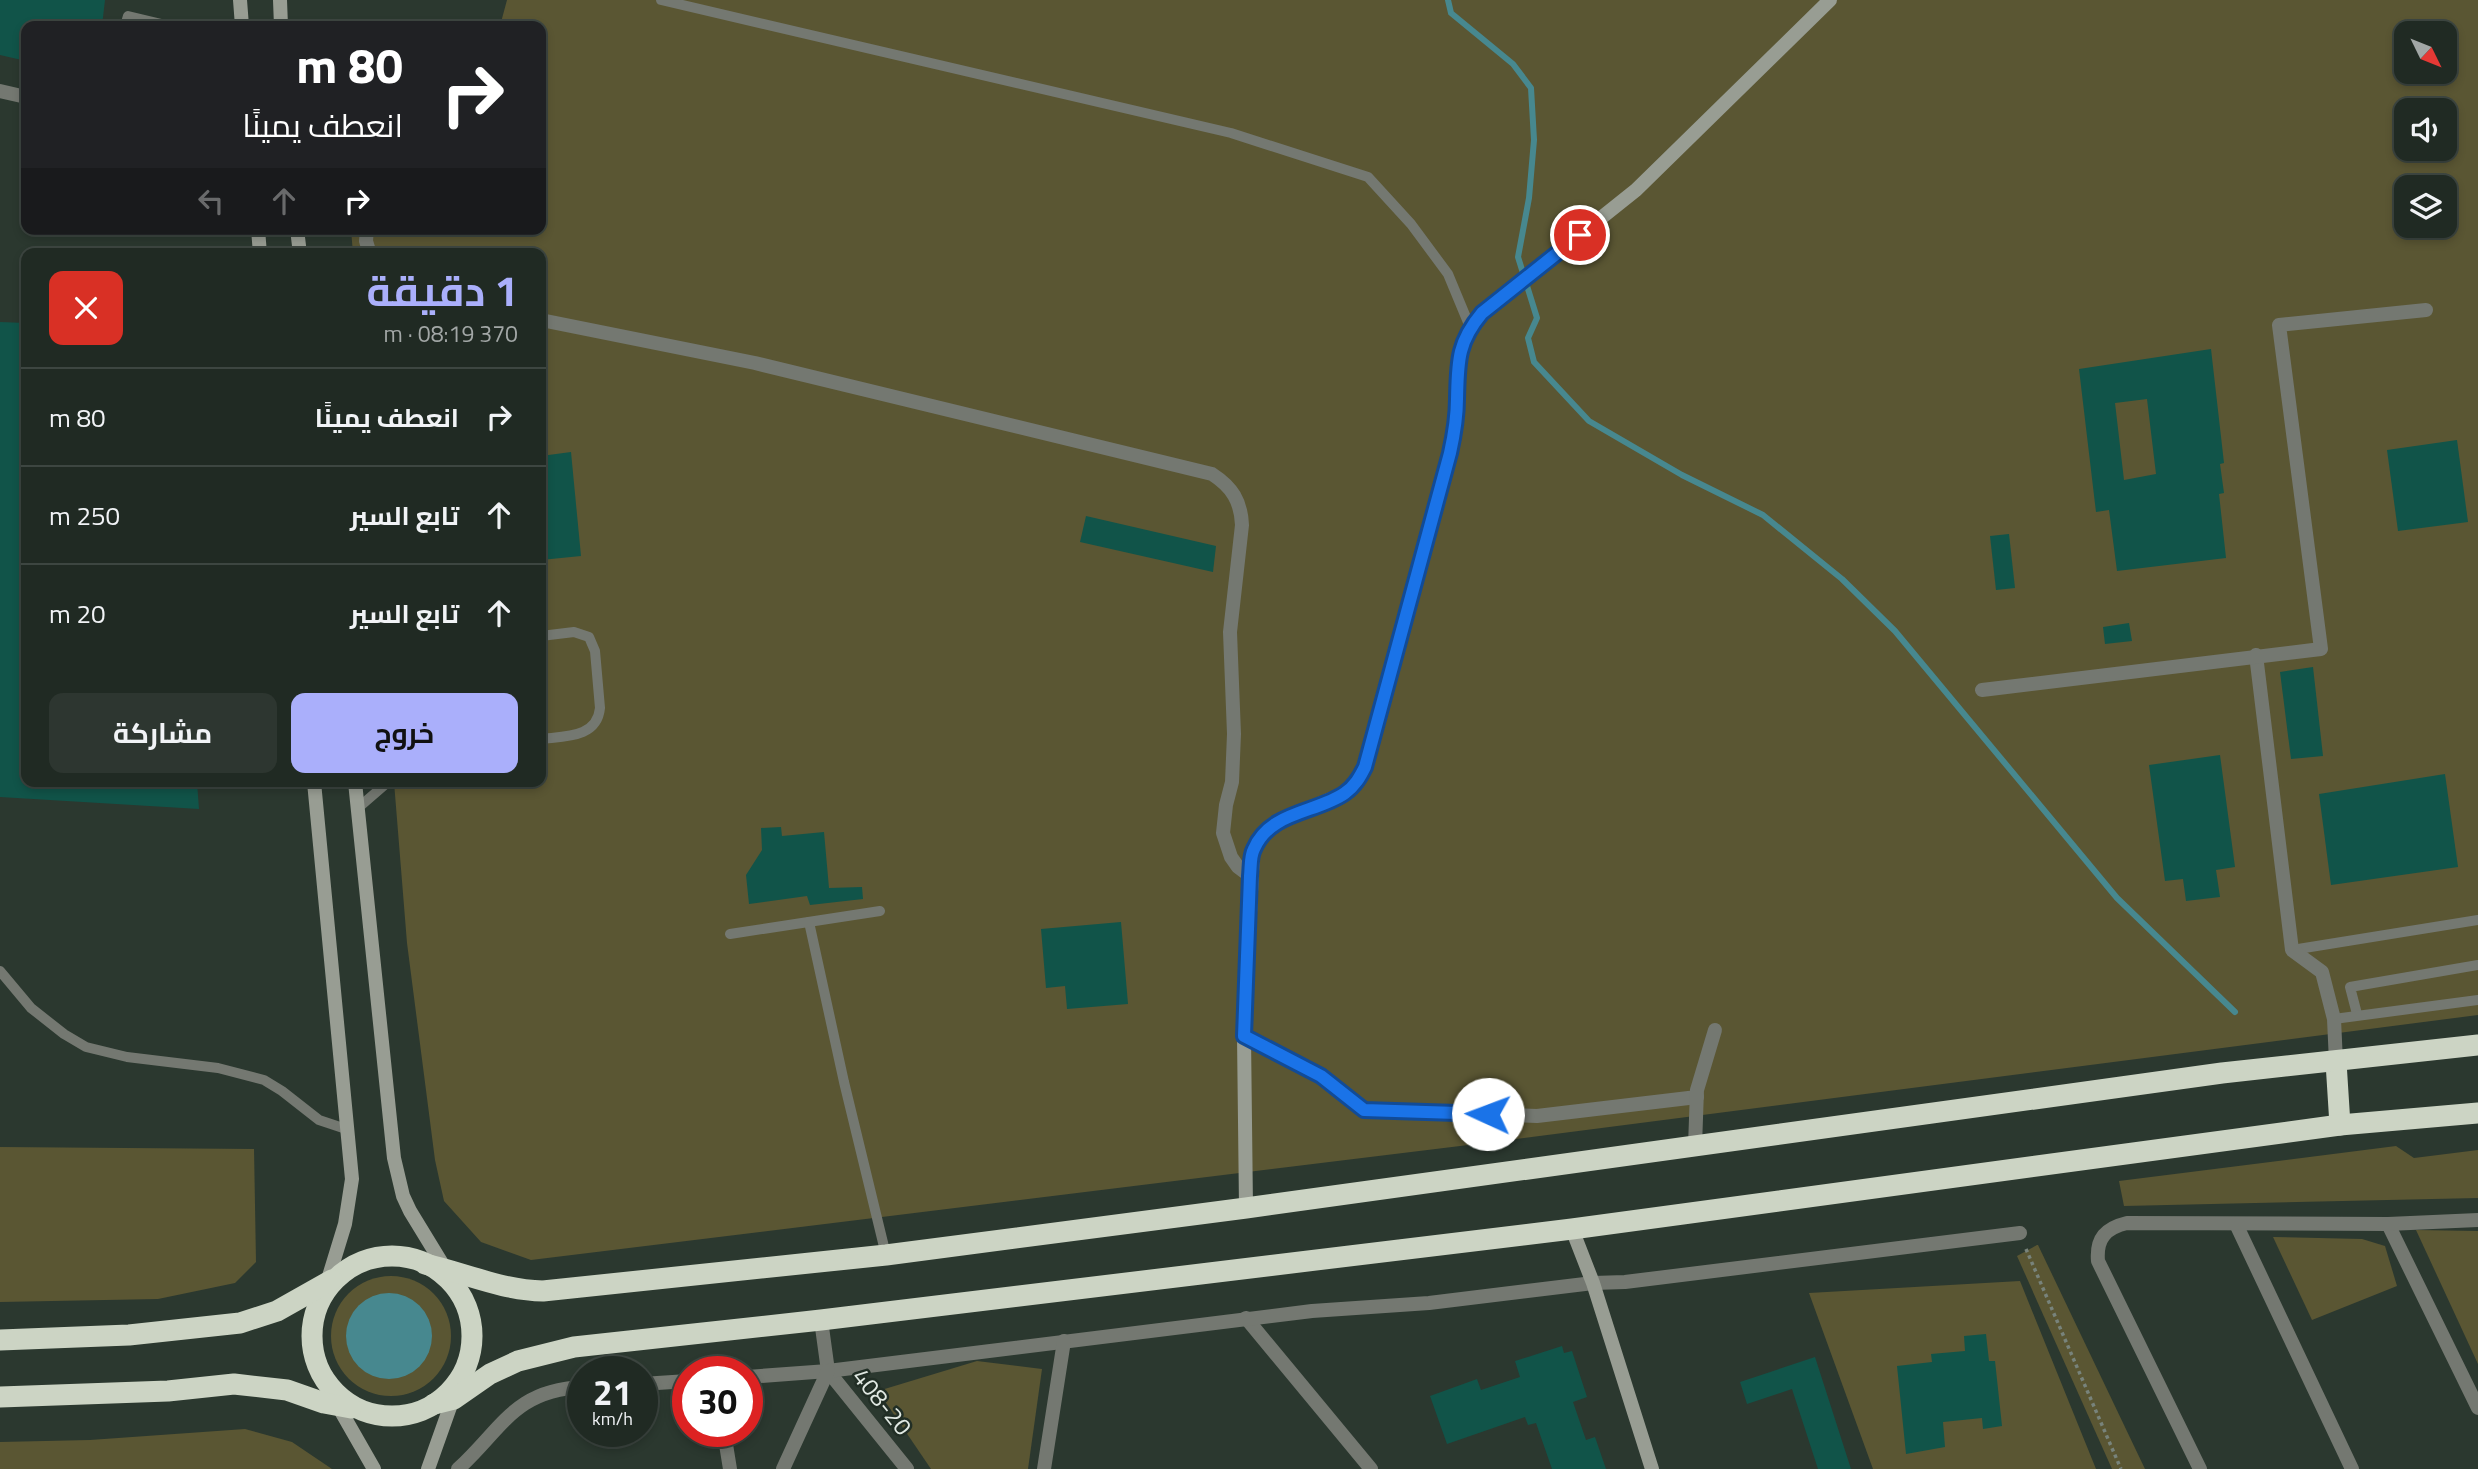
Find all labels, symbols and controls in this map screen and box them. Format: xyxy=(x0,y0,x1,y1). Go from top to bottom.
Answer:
north arrow xyxy=(2394,21,2457,84)
map controls xyxy=(2394,21,2457,238)
text: 80 m xyxy=(296,27,403,102)
icon: right xyxy=(427,49,518,140)
button: sound xyxy=(2394,98,2457,161)
text: انعطف يمينًا xyxy=(242,101,403,149)
button: layers xyxy=(2394,175,2457,238)
icon: left xyxy=(192,182,230,220)
icon: ahead xyxy=(265,182,303,220)
icon: right xyxy=(338,182,376,220)
pin xyxy=(1550,205,1610,265)
icon: arrive xyxy=(1561,216,1599,254)
text: 1 دقيقة xyxy=(366,258,518,322)
button: close xyxy=(49,271,123,345)
text: 370 m · 08:19 xyxy=(383,316,518,351)
text: 80 m xyxy=(49,398,106,437)
text: انعطف يمينًا xyxy=(315,398,459,437)
icon: right xyxy=(480,398,518,436)
text: 250 m xyxy=(49,496,120,535)
text: تابع السير xyxy=(350,496,459,535)
icon: ahead xyxy=(480,496,518,534)
text: 20 m xyxy=(49,594,106,633)
text: تابع السير xyxy=(350,594,459,633)
icon: ahead xyxy=(480,594,518,632)
button: مشاركة xyxy=(49,693,277,773)
button: خروج xyxy=(291,693,518,773)
position arrow xyxy=(1451,1077,1525,1151)
speed limit sign: 30 xyxy=(672,1356,763,1447)
street label: 408-20 xyxy=(844,1360,921,1443)
text: 21 xyxy=(593,1365,632,1419)
text: km/h xyxy=(592,1405,633,1432)

